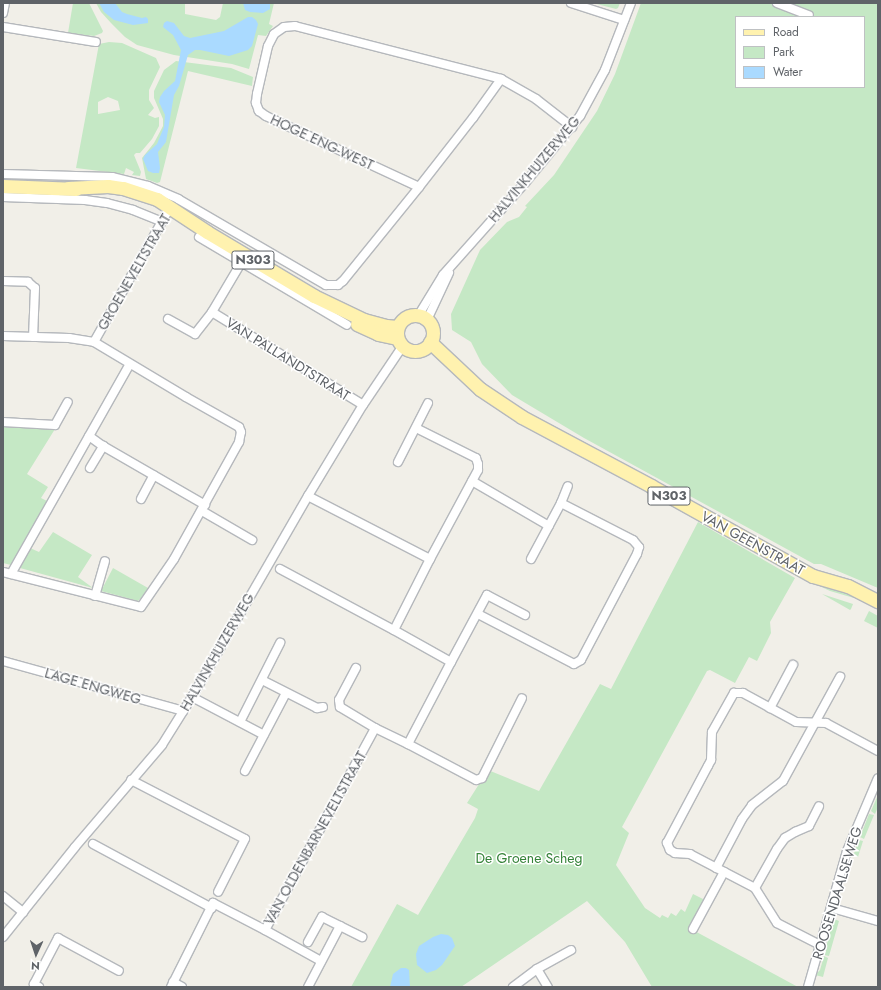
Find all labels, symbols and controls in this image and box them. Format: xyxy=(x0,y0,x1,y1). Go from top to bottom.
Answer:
legend xyxy=(735,16,865,88)
text: Road xyxy=(773,23,799,41)
text: Park xyxy=(773,43,794,61)
text: Water xyxy=(773,63,803,81)
street label: HOGE ENG-WEST xyxy=(268,111,376,173)
street label: HALVINKHUIZERWEG xyxy=(485,113,583,225)
street label: GROENEVELTSTRAAT xyxy=(94,211,174,333)
road number: N303 xyxy=(231,249,275,271)
street label: VAN PALLANDTSTRAAT xyxy=(223,314,353,404)
road number: N303 xyxy=(647,485,691,507)
street label: VAN GEENSTRAAT xyxy=(698,508,808,578)
street label: HALVINKHUIZERWEG xyxy=(176,590,258,714)
street label: LAGE ENGWEG xyxy=(43,664,143,708)
street label: VAN OLDENBARNEVELTSTRAAT xyxy=(260,748,370,928)
street label: ROOSENDAALSEWEG xyxy=(809,824,865,962)
park label: De Groene Scheg xyxy=(476,850,582,866)
north arrow xyxy=(16,934,56,974)
text: N xyxy=(31,958,40,974)

